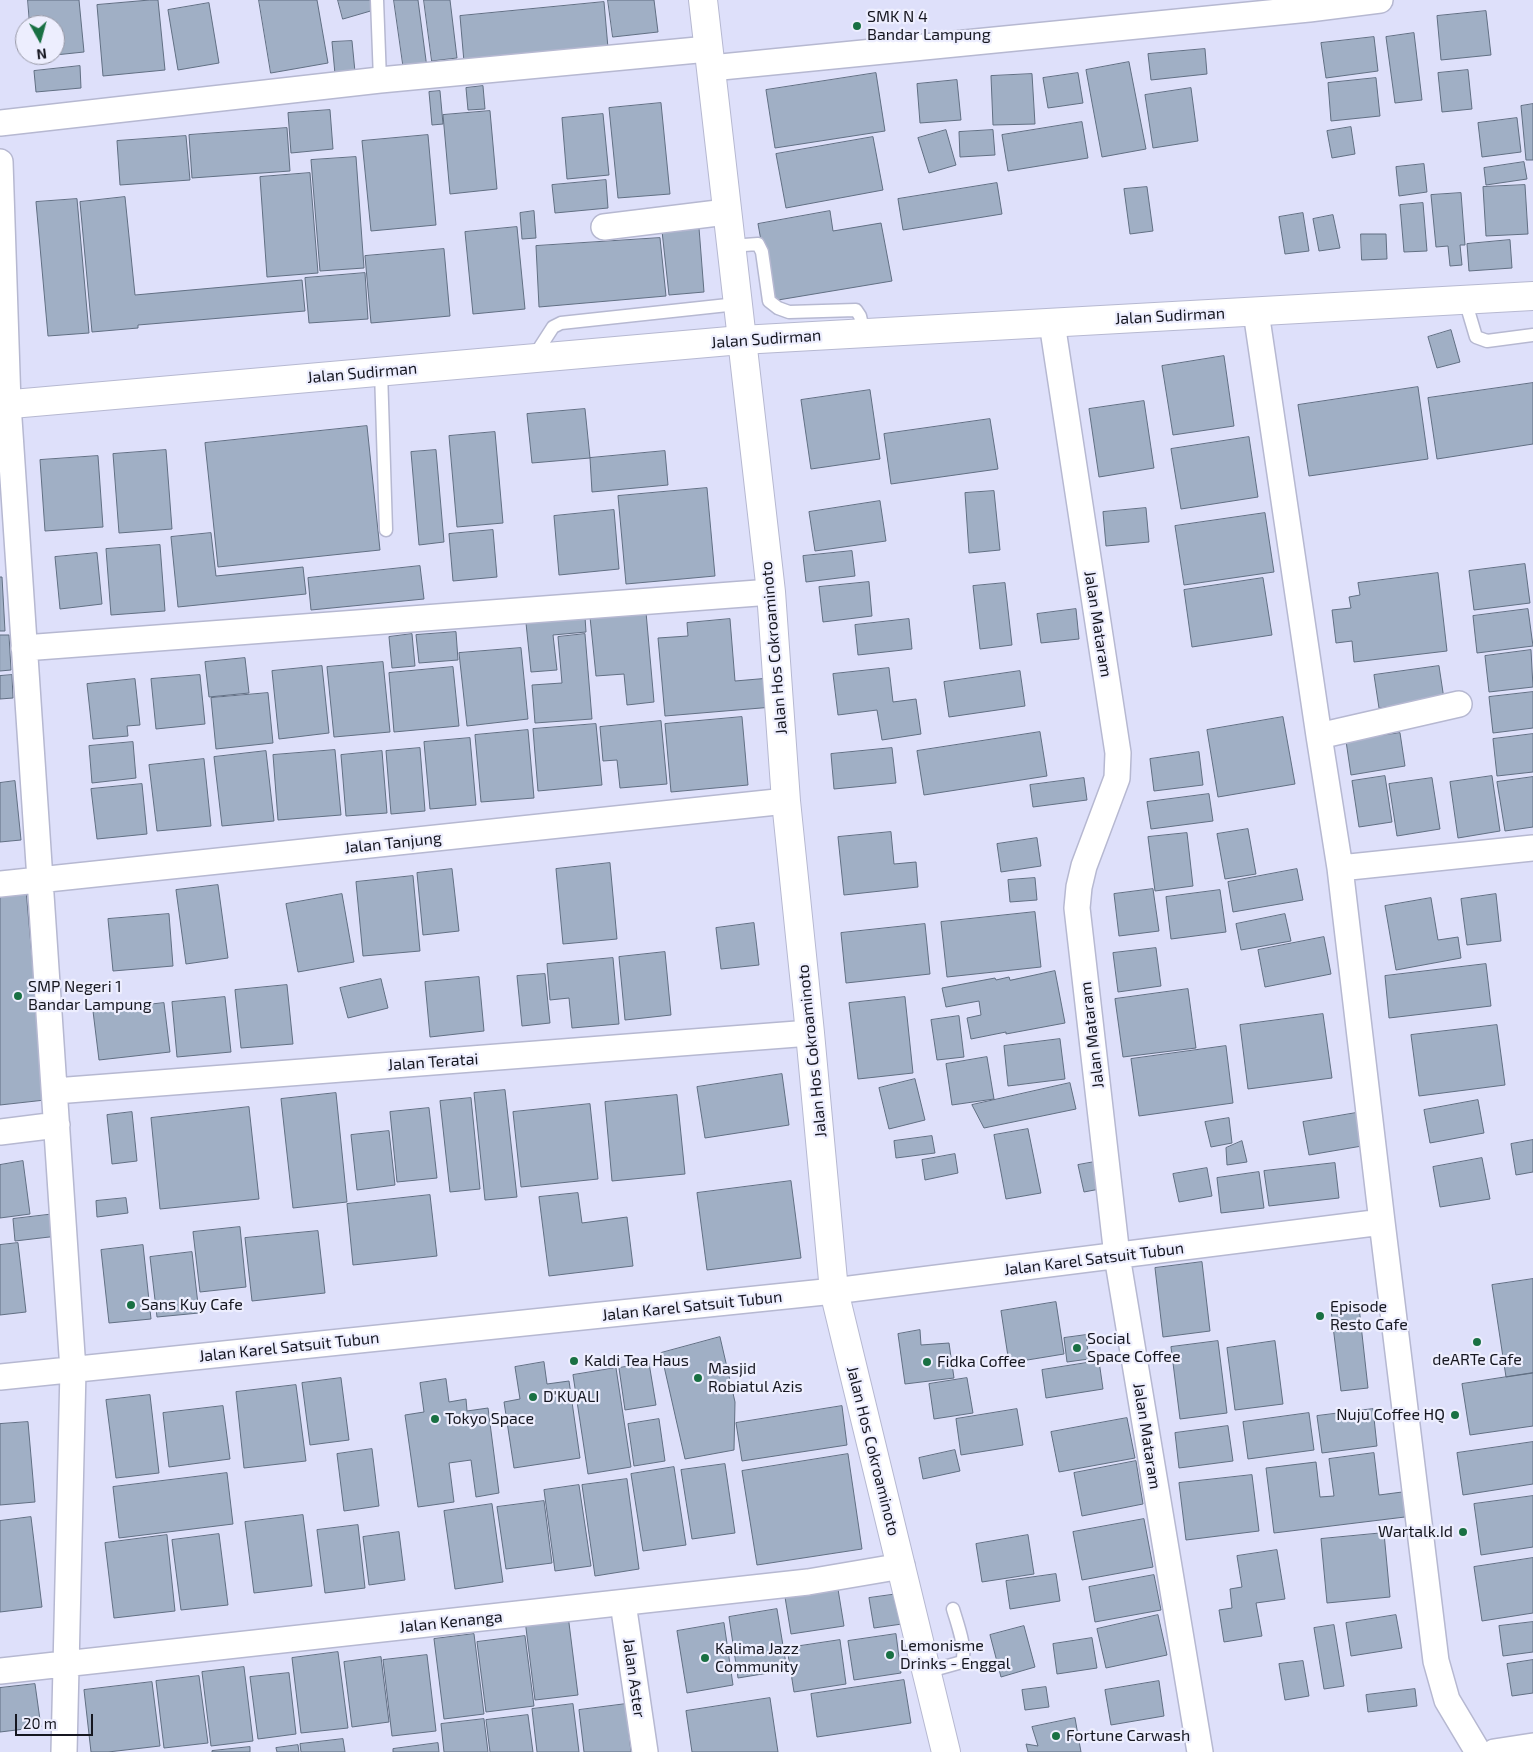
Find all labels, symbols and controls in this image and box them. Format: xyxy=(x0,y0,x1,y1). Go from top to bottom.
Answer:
place label: SMK N 4 Bandar Lampung xyxy=(867,7,991,45)
north arrow xyxy=(15,15,65,65)
marker: SMK N 4 Bandar Lampung xyxy=(851,20,863,32)
text: N xyxy=(36,45,48,63)
street label: Jalan Sudirman xyxy=(1114,304,1226,328)
street label: Jalan Sudirman xyxy=(710,326,822,352)
street label: Jalan Sudirman xyxy=(306,359,418,387)
street label: Jalan Hos Cokroaminoto xyxy=(757,560,791,736)
street label: Jalan Mataram xyxy=(1080,569,1116,679)
street label: Jalan Tanjung xyxy=(343,828,443,858)
street label: Jalan Hos Cokroaminoto xyxy=(793,963,831,1139)
place label: SMP Negeri 1 Bandar Lampung xyxy=(28,977,152,1015)
street label: Jalan Mataram xyxy=(1076,980,1108,1090)
marker: SMP Negeri 1 Bandar Lampung xyxy=(12,990,24,1002)
street label: Jalan Teratai xyxy=(387,1049,479,1075)
street label: Jalan Karel Satsuit Tubun xyxy=(1003,1238,1185,1280)
street label: Jalan Karel Satsuit Tubun xyxy=(601,1287,783,1325)
place label: Sans Kuy Cafe xyxy=(141,1295,243,1315)
place label: Episode Resto Cafe xyxy=(1330,1297,1408,1335)
marker: Sans Kuy Cafe xyxy=(125,1299,137,1311)
marker: Episode Resto Cafe xyxy=(1314,1310,1326,1322)
street label: Jalan Karel Satsuit Tubun xyxy=(198,1328,380,1366)
place label: Social Space Coffee xyxy=(1087,1329,1181,1367)
marker: deARTe Cafe xyxy=(1471,1336,1483,1348)
marker: Social Space Coffee xyxy=(1071,1342,1083,1354)
place label: deARTe Cafe xyxy=(1432,1350,1522,1370)
place label: Kaldi Tea Haus xyxy=(584,1351,689,1371)
place label: Fidka Coffee xyxy=(937,1352,1026,1372)
marker: Kaldi Tea Haus xyxy=(568,1355,580,1367)
marker: Fidka Coffee xyxy=(921,1356,933,1368)
place label: Masjid Robiatul Azis xyxy=(708,1359,803,1397)
street label: Jalan Hos Cokroaminoto xyxy=(843,1364,903,1538)
marker: Masjid Robiatul Azis xyxy=(692,1372,704,1384)
street label: Jalan Mataram xyxy=(1129,1381,1165,1491)
place label: D'KUALI xyxy=(543,1387,599,1407)
marker: D'KUALI xyxy=(527,1391,539,1403)
place label: Nuju Coffee HQ xyxy=(1336,1405,1445,1425)
place label: Tokyo Space xyxy=(445,1409,534,1429)
marker: Nuju Coffee HQ xyxy=(1449,1409,1461,1421)
marker: Tokyo Space xyxy=(429,1413,441,1425)
place label: Wartalk.Id xyxy=(1378,1522,1453,1542)
marker: Wartalk.Id xyxy=(1457,1526,1469,1538)
street label: Jalan Kenanga xyxy=(399,1607,503,1637)
place label: Lemonisme Drinks - Enggal xyxy=(900,1636,1010,1674)
street label: Jalan Aster xyxy=(619,1637,649,1719)
place label: Kalima Jazz Community xyxy=(715,1639,799,1677)
marker: Lemonisme Drinks - Enggal xyxy=(884,1649,896,1661)
marker: Kalima Jazz Community xyxy=(699,1652,711,1664)
scale bar xyxy=(18,1704,95,1736)
text: 20 m xyxy=(23,1714,57,1732)
place label: Fortune Carwash xyxy=(1066,1726,1190,1746)
marker: Fortune Carwash xyxy=(1050,1730,1062,1742)

